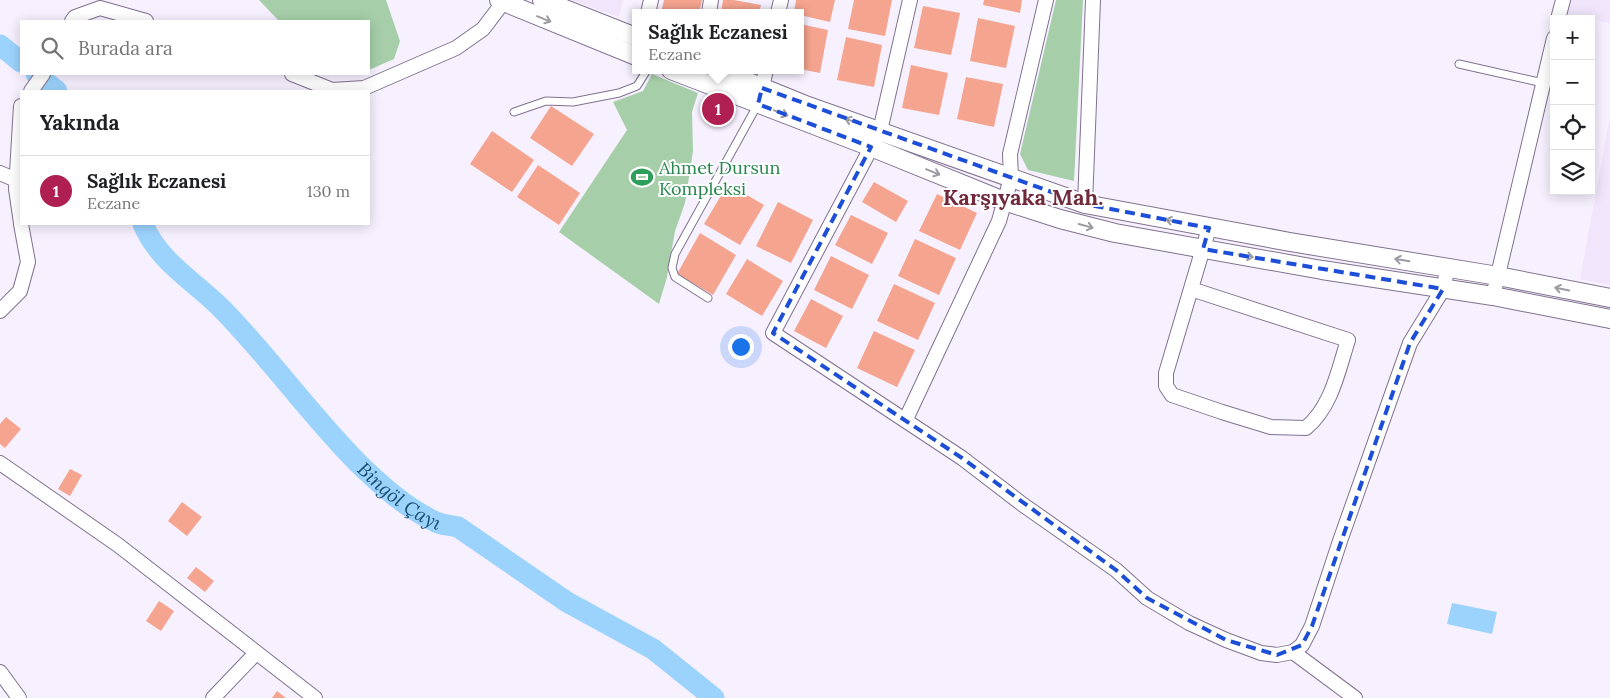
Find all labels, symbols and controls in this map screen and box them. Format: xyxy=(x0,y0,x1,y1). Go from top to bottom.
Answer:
popup xyxy=(632,9,804,74)
one-way arrow xyxy=(536,14,551,24)
map controls xyxy=(1550,15,1595,195)
button: + xyxy=(1550,15,1595,60)
search box xyxy=(20,20,370,75)
text: Sağlık Eczanesi xyxy=(648,20,788,44)
icon: search xyxy=(38,34,66,62)
text: Burada ara xyxy=(78,36,173,60)
text: Eczane xyxy=(648,44,702,64)
button: − xyxy=(1550,60,1595,105)
pin: 1 xyxy=(702,90,734,128)
button: locate xyxy=(1550,105,1595,150)
text: Yakında xyxy=(40,109,120,136)
one-way arrow xyxy=(773,109,789,118)
one-way arrow xyxy=(844,116,860,125)
button: layers xyxy=(1550,150,1595,195)
place label: Ahmet Dursun Kompleksi xyxy=(658,156,781,200)
sports icon: Ahmet Dursun Kompleksi xyxy=(629,164,655,190)
one-way arrow xyxy=(925,168,940,177)
text: Sağlık Eczanesi xyxy=(87,169,226,193)
text: 1 xyxy=(53,181,59,201)
text: 130 m xyxy=(307,181,350,201)
district label: Karşıyaka Mah. xyxy=(943,183,1103,211)
text: Eczane xyxy=(87,193,140,213)
one-way arrow xyxy=(1165,215,1181,225)
one-way arrow xyxy=(1078,221,1094,231)
one-way arrow xyxy=(1237,252,1253,262)
one-way arrow xyxy=(1395,255,1411,265)
one-way arrow xyxy=(1555,283,1571,293)
your location xyxy=(728,334,754,360)
water label: Bingöl Çayı xyxy=(352,457,445,535)

